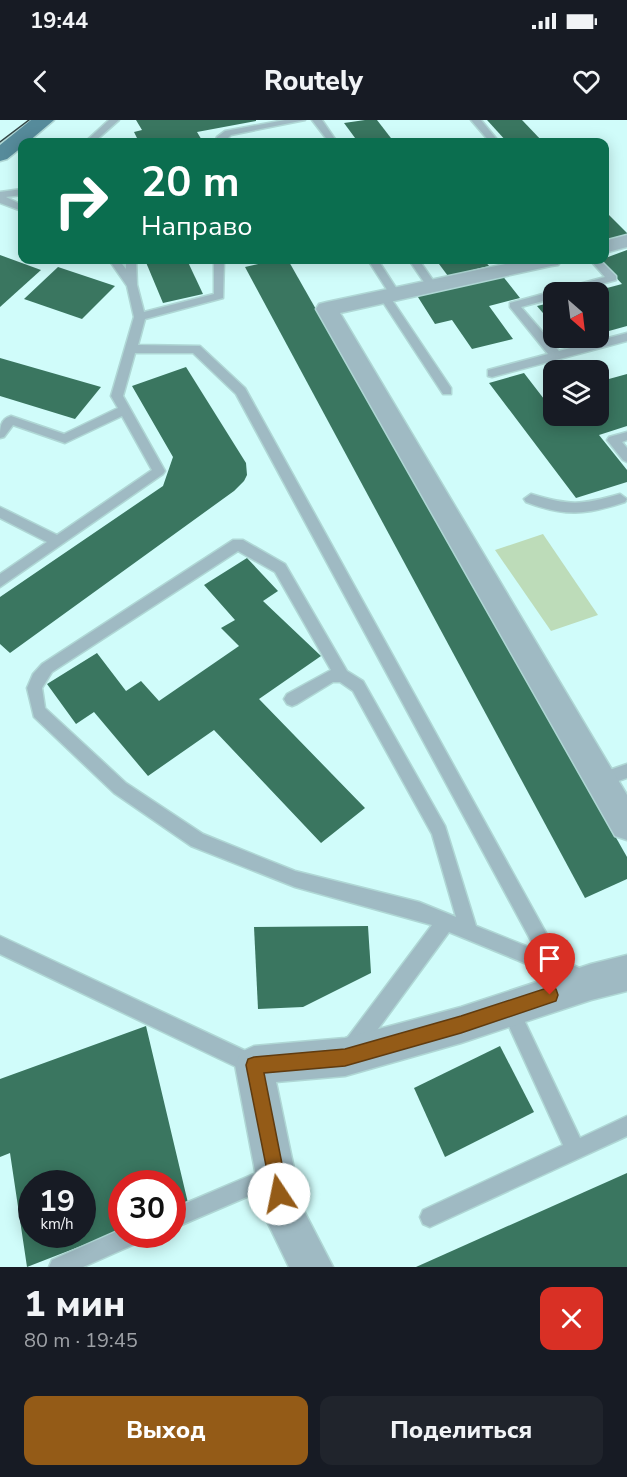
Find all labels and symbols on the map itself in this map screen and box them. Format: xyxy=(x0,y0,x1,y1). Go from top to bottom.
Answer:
north arrow xyxy=(543,282,609,348)
pin xyxy=(524,933,575,995)
position arrow xyxy=(247,1162,311,1226)
speed limit sign: 30 xyxy=(108,1170,186,1248)

